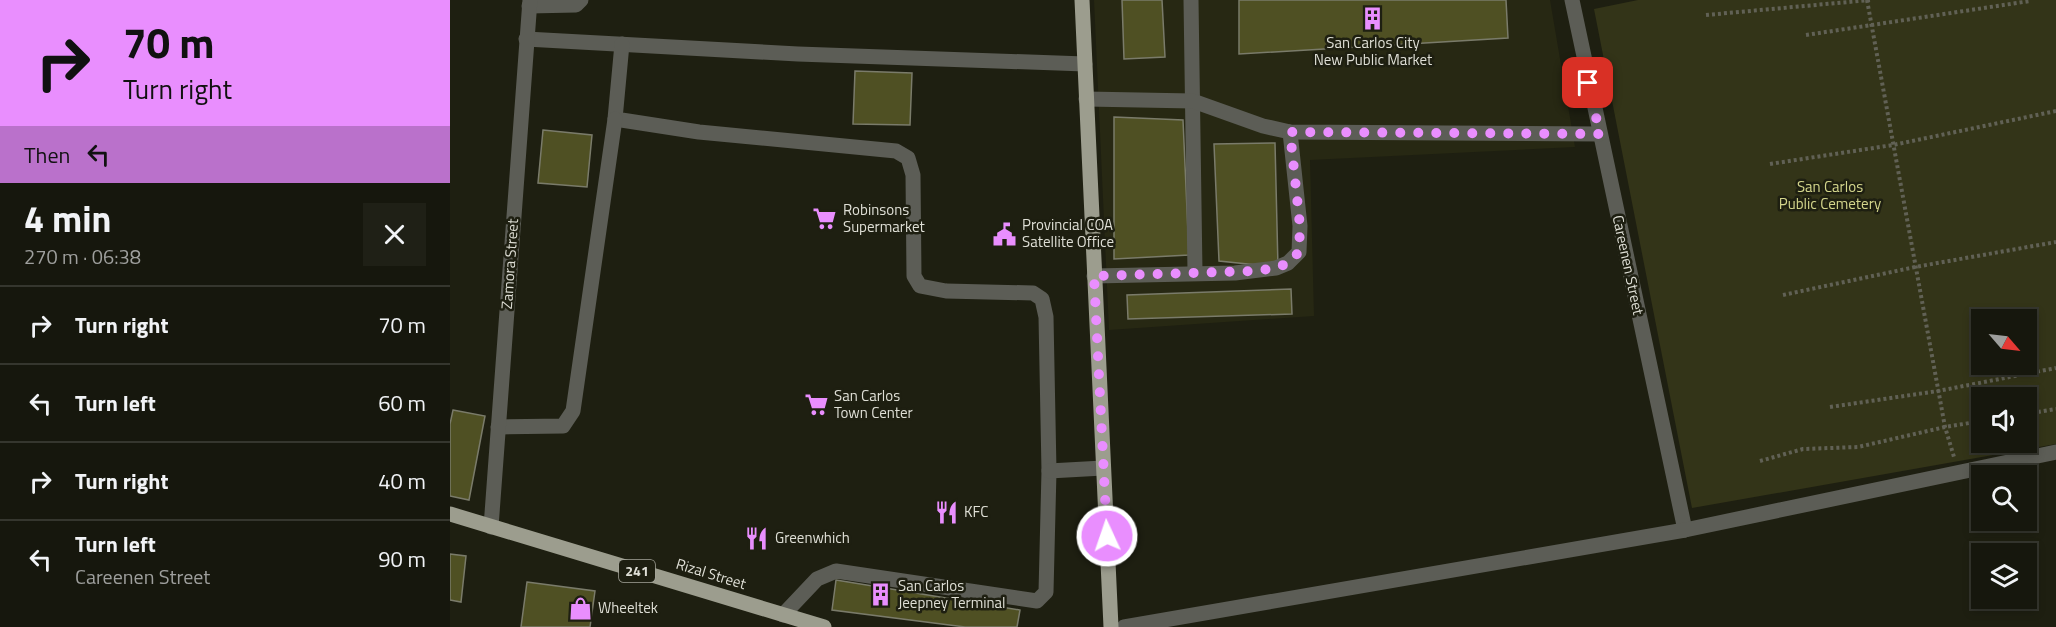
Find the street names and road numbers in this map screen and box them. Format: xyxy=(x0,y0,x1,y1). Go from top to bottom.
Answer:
street label: Careenen Street xyxy=(1607,213,1650,318)
street label: Zamora Street xyxy=(495,217,524,310)
street label: Rizal Street xyxy=(673,552,750,595)
road number: 241 xyxy=(619,560,655,582)

